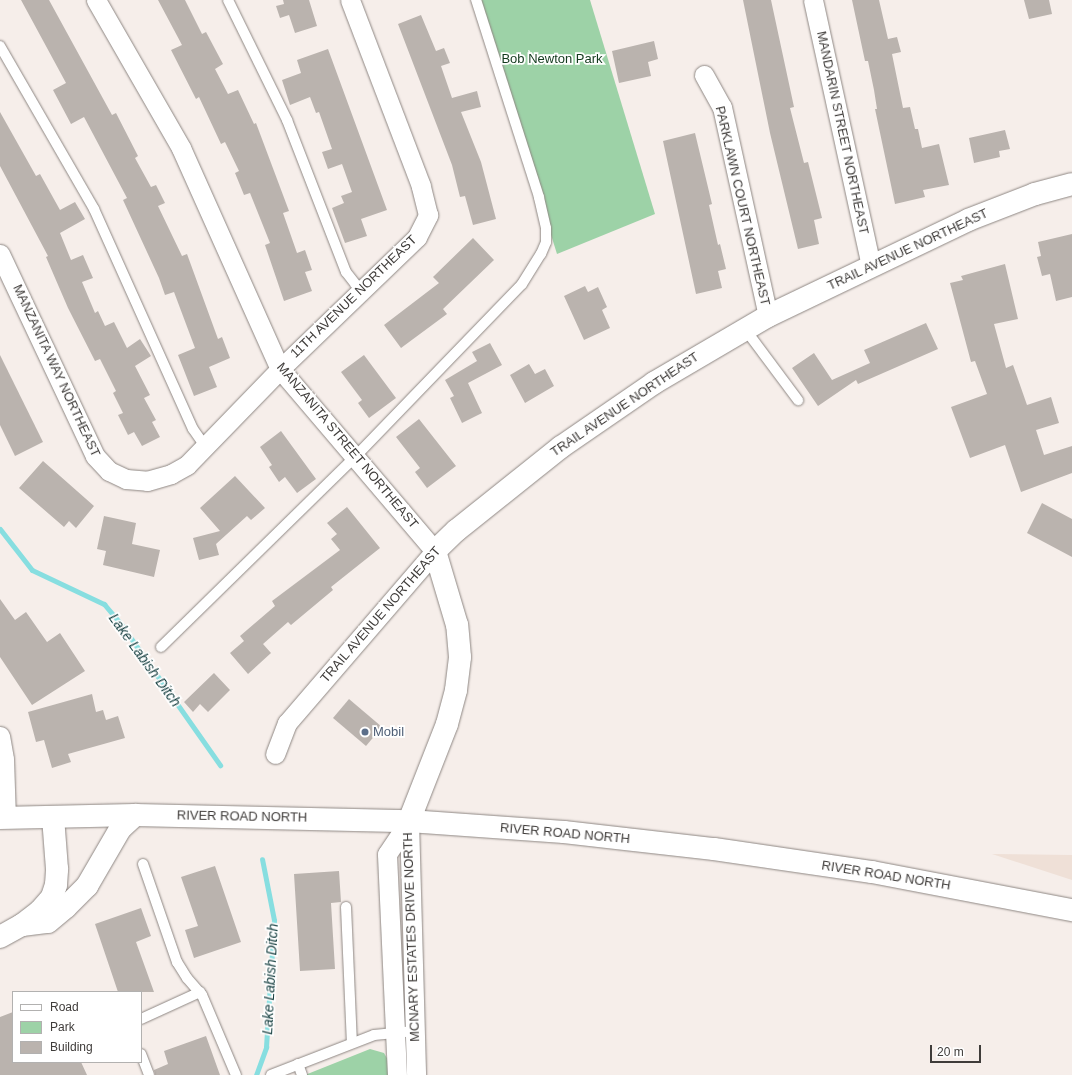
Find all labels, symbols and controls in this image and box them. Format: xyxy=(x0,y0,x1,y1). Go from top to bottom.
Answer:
street label: MANDARIN STREET NORTHEAST xyxy=(813,30,871,236)
park label: Bob Newton Park xyxy=(501,51,603,67)
street label: PARKLAWN COURT NORTHEAST xyxy=(711,105,773,307)
street label: TRAIL AVENUE NORTHEAST xyxy=(825,206,991,294)
street label: 11TH AVENUE NORTHEAST xyxy=(287,232,421,362)
street label: MANZANITA WAY NORTHEAST xyxy=(9,282,103,460)
street label: TRAIL AVENUE NORTHEAST xyxy=(547,349,703,461)
street label: MANZANITA STREET NORTHEAST xyxy=(273,360,421,532)
street label: TRAIL AVENUE NORTHEAST xyxy=(317,543,445,687)
water label: Lake Labish Ditch xyxy=(105,610,185,710)
place label: Mobil xyxy=(373,724,404,740)
marker: Mobil xyxy=(360,727,370,737)
street label: RIVER ROAD NORTH xyxy=(177,808,307,826)
street label: RIVER ROAD NORTH xyxy=(499,821,631,847)
street label: MCNARY ESTATES DRIVE NORTH xyxy=(401,832,423,1042)
street label: RIVER ROAD NORTH xyxy=(820,858,952,894)
water label: Lake Labish Ditch xyxy=(259,923,281,1035)
legend xyxy=(12,991,142,1063)
text: Road xyxy=(50,1000,79,1014)
text: Park xyxy=(50,1020,75,1034)
scale bar xyxy=(932,1037,983,1063)
text: Building xyxy=(50,1040,93,1054)
text: 20 m xyxy=(937,1045,964,1059)

